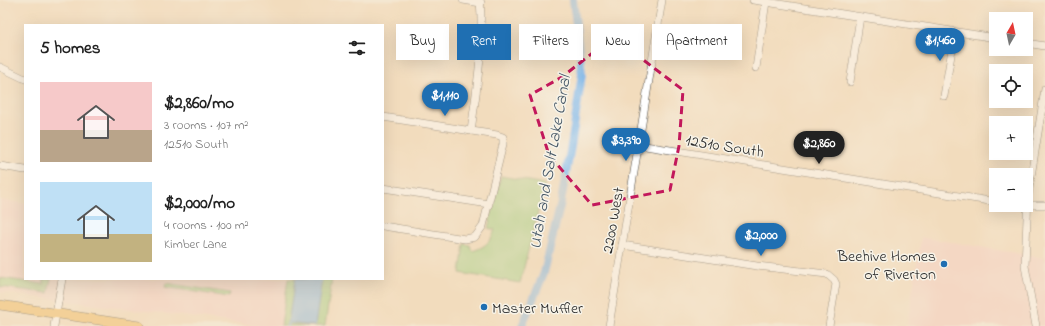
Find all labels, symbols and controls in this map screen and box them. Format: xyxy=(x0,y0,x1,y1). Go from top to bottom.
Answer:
north arrow xyxy=(989,12,1033,56)
map controls xyxy=(989,12,1033,212)
chip: Buy xyxy=(396,24,449,60)
chip: Rent xyxy=(457,24,511,60)
chip: Filters xyxy=(519,24,583,60)
chip: New xyxy=(591,24,644,60)
chip: Apartment xyxy=(652,24,742,60)
pin: $1,460 xyxy=(907,28,973,62)
text: $1,460 xyxy=(925,31,955,50)
text: 5 homes xyxy=(40,36,100,61)
icon: filters xyxy=(346,37,368,59)
button: locate xyxy=(989,64,1033,108)
water label: Utah and Salt Lake Canal xyxy=(523,71,578,251)
pin: $1,110 xyxy=(412,83,478,117)
text: $1,110 xyxy=(431,86,459,105)
text: $2,860/mo xyxy=(164,91,234,116)
icon: home xyxy=(72,98,120,146)
text: 3 rooms · 107 m² xyxy=(164,116,248,135)
button: + xyxy=(989,116,1033,160)
pin: $3,390 xyxy=(593,128,659,162)
street label: 12510 South xyxy=(684,129,766,165)
text: $3,390 xyxy=(611,131,641,150)
pin: $2,860 xyxy=(786,131,852,165)
text: $2,860 xyxy=(803,134,835,153)
text: 12510 South xyxy=(164,135,228,154)
button: − xyxy=(989,168,1033,212)
street label: 2200 West xyxy=(596,185,632,255)
text: $2,000/mo xyxy=(164,191,235,216)
icon: home xyxy=(72,198,120,246)
text: 4 rooms · 100 m² xyxy=(164,216,249,235)
pin: $2,000 xyxy=(728,223,794,257)
text: $2,000 xyxy=(744,226,778,245)
text: Kimber Lane xyxy=(164,235,227,254)
place label: Beehive Homes of Riverton xyxy=(836,245,936,287)
marker: Beehive Homes of Riverton xyxy=(939,259,949,269)
place label: Master Muffler xyxy=(492,297,583,321)
marker: Master Muffler xyxy=(479,302,489,312)

